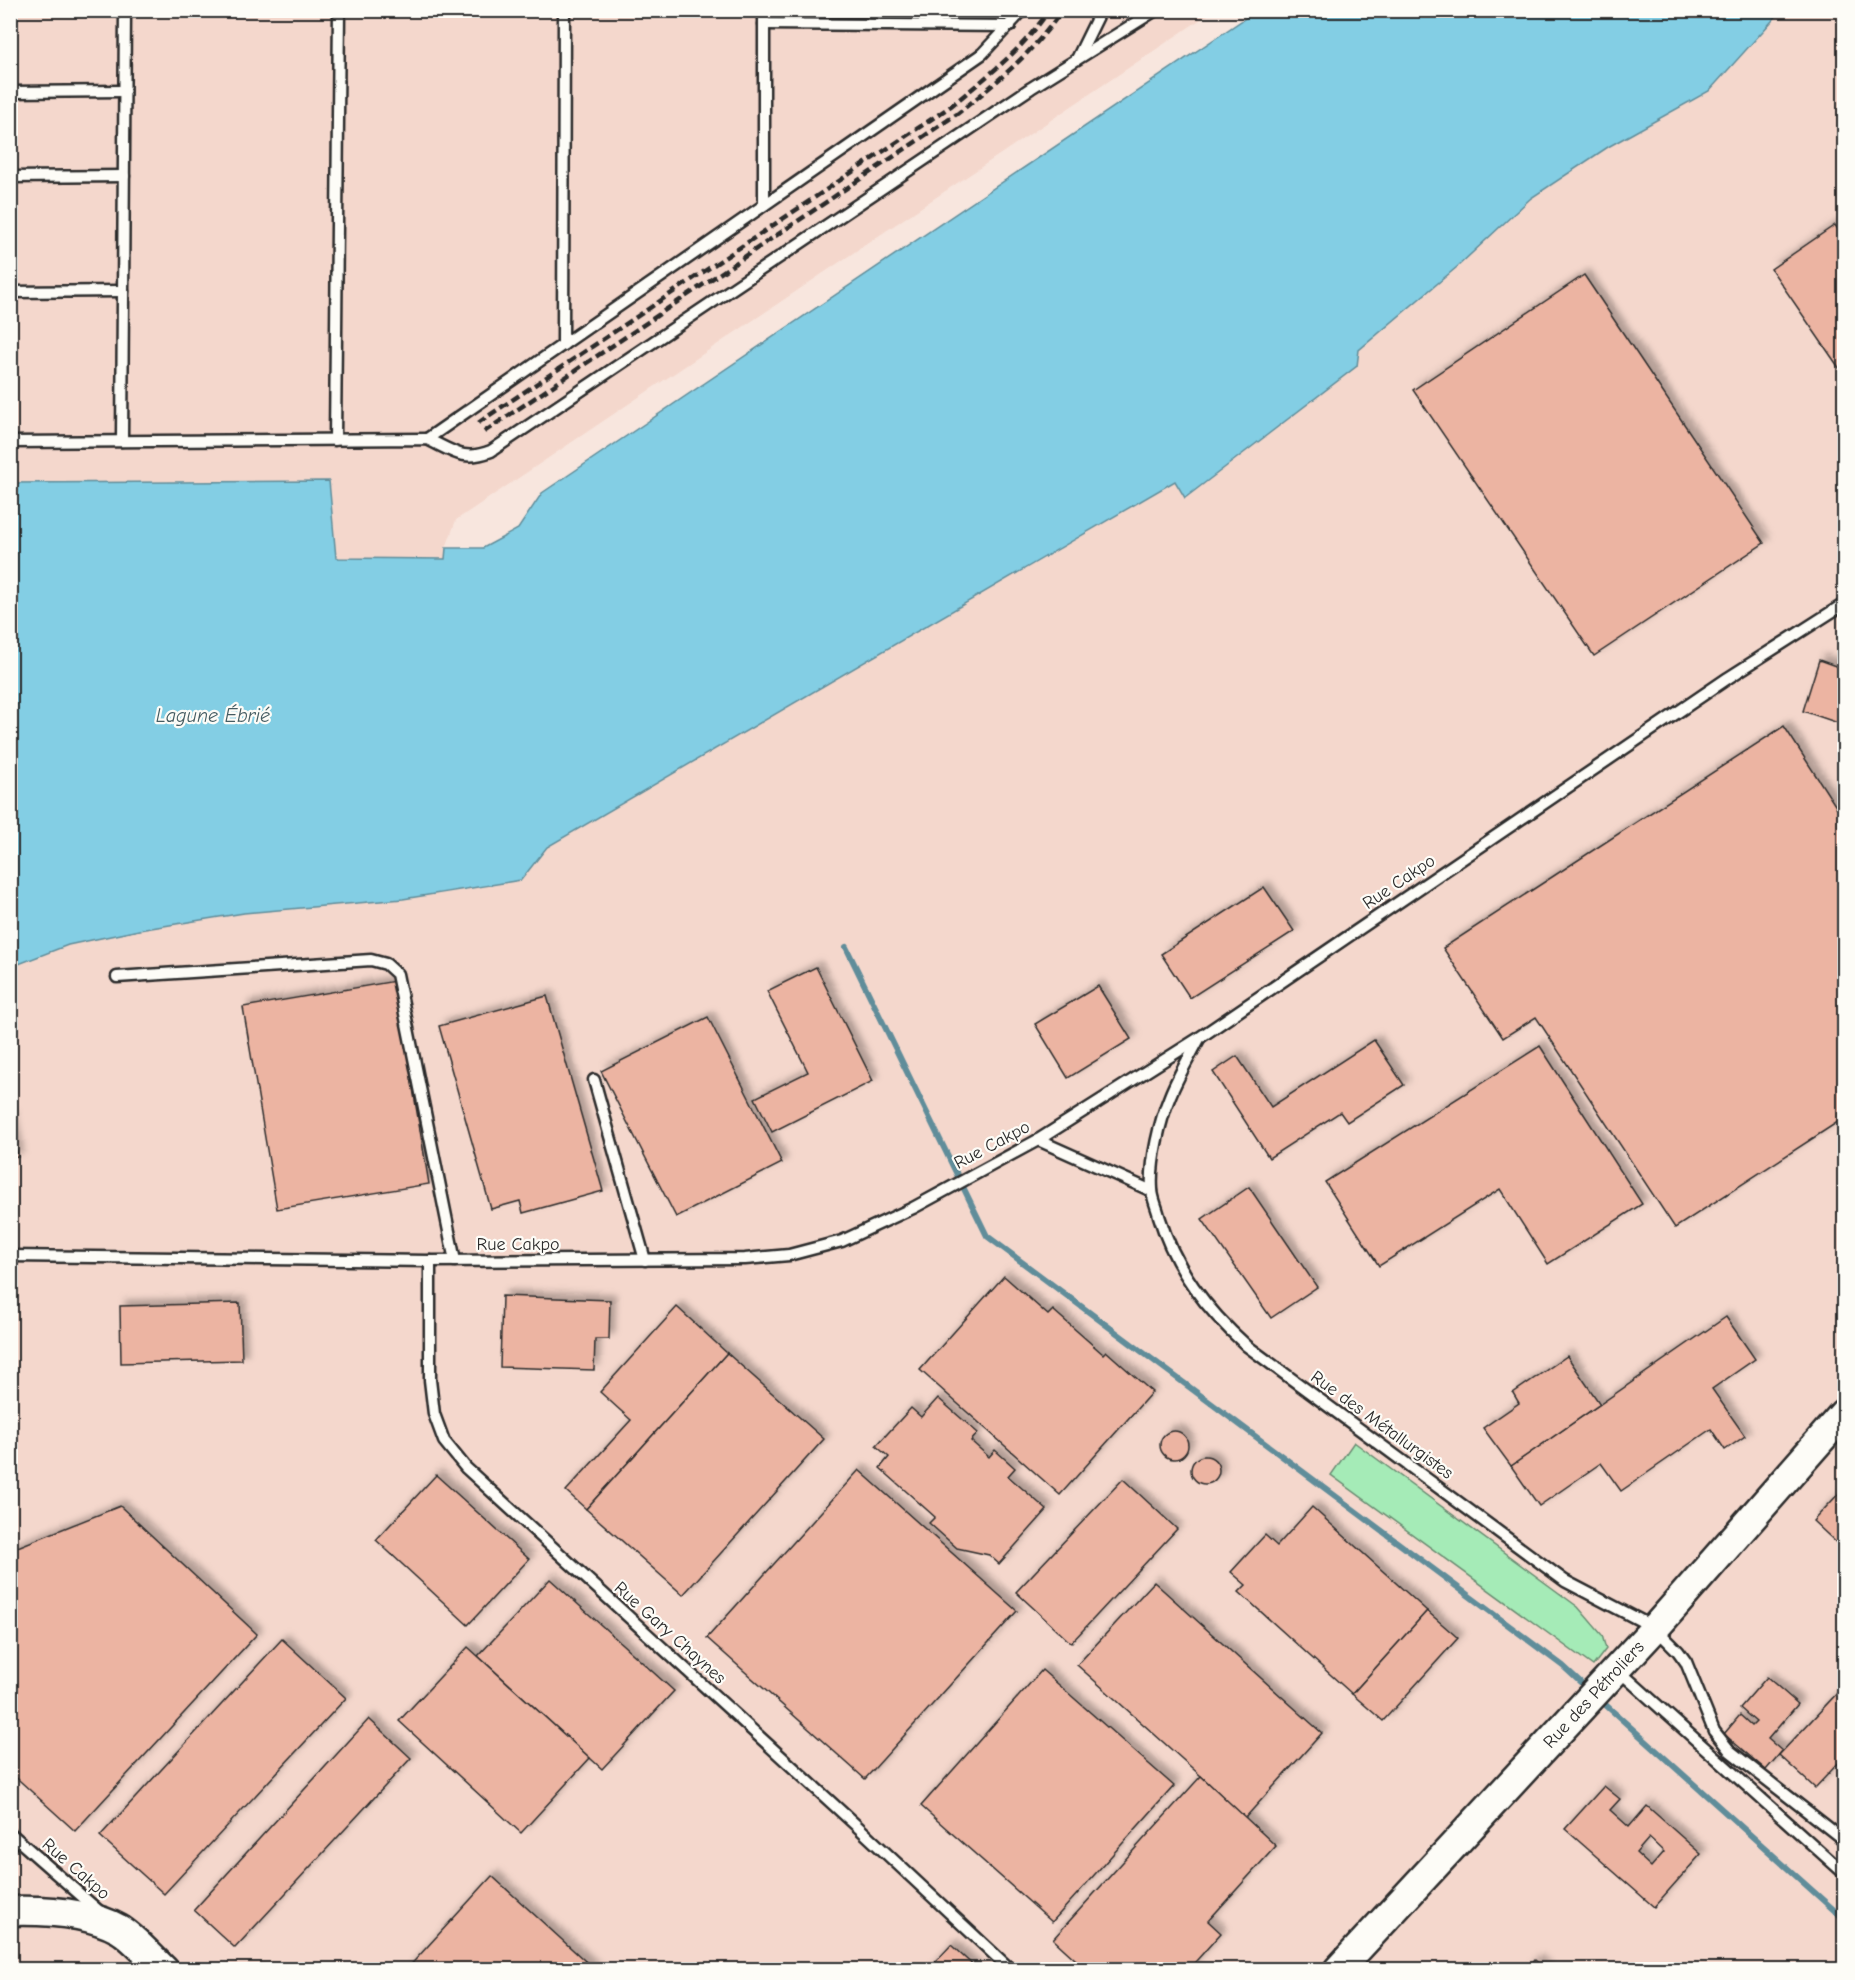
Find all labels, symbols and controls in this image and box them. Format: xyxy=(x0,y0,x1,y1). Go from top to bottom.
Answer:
water label: Lagune Ébrié xyxy=(156,704,270,727)
street label: Rue Cakpo xyxy=(1359,850,1439,914)
street label: Rue Cakpo xyxy=(950,1116,1034,1174)
street label: Rue Cakpo xyxy=(476,1234,560,1255)
street label: Rue des Métallurgistes xyxy=(1307,1366,1457,1484)
street label: Rue Gary Chaynes xyxy=(610,1577,730,1689)
street label: Rue des Pétroliers xyxy=(1539,1636,1648,1752)
street label: Rue Cakpo xyxy=(38,1834,114,1904)

